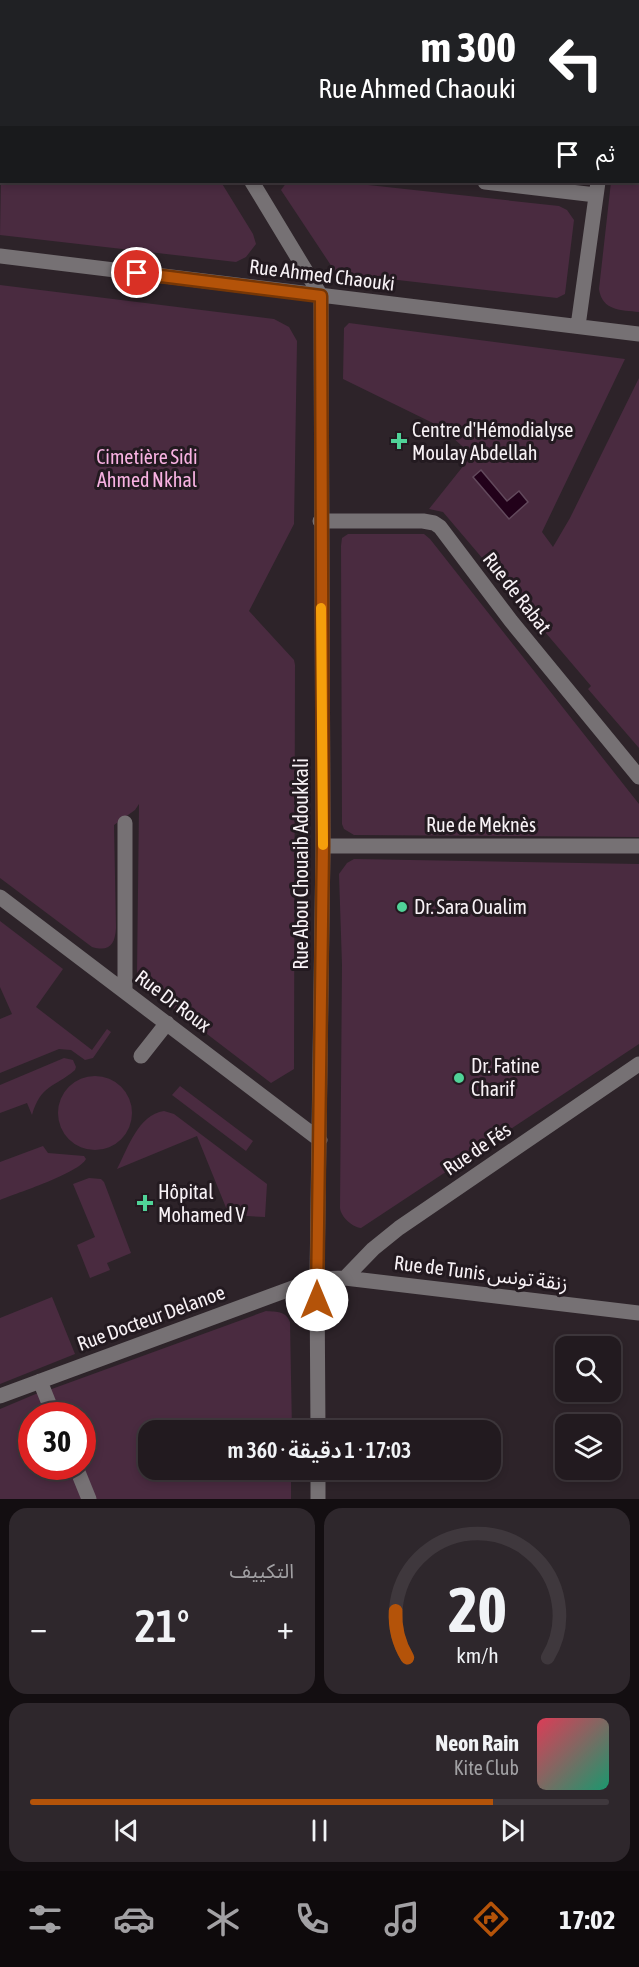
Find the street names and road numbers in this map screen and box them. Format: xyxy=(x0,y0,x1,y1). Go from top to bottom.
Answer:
street label: Rue Ahmed Chaouki xyxy=(248,254,396,295)
street label: Rue de Rabat xyxy=(479,548,556,638)
street label: Rue Abou Chouaib Adoukkali xyxy=(289,758,312,970)
street label: Rue de Meknès xyxy=(426,813,536,836)
street label: Rue Dr Roux xyxy=(131,965,216,1036)
street label: Rue de Fés xyxy=(439,1118,515,1180)
street label: Rue de Tunis زنقة تونس xyxy=(393,1250,569,1296)
street label: Rue Docteur Delanoe xyxy=(74,1280,228,1355)

